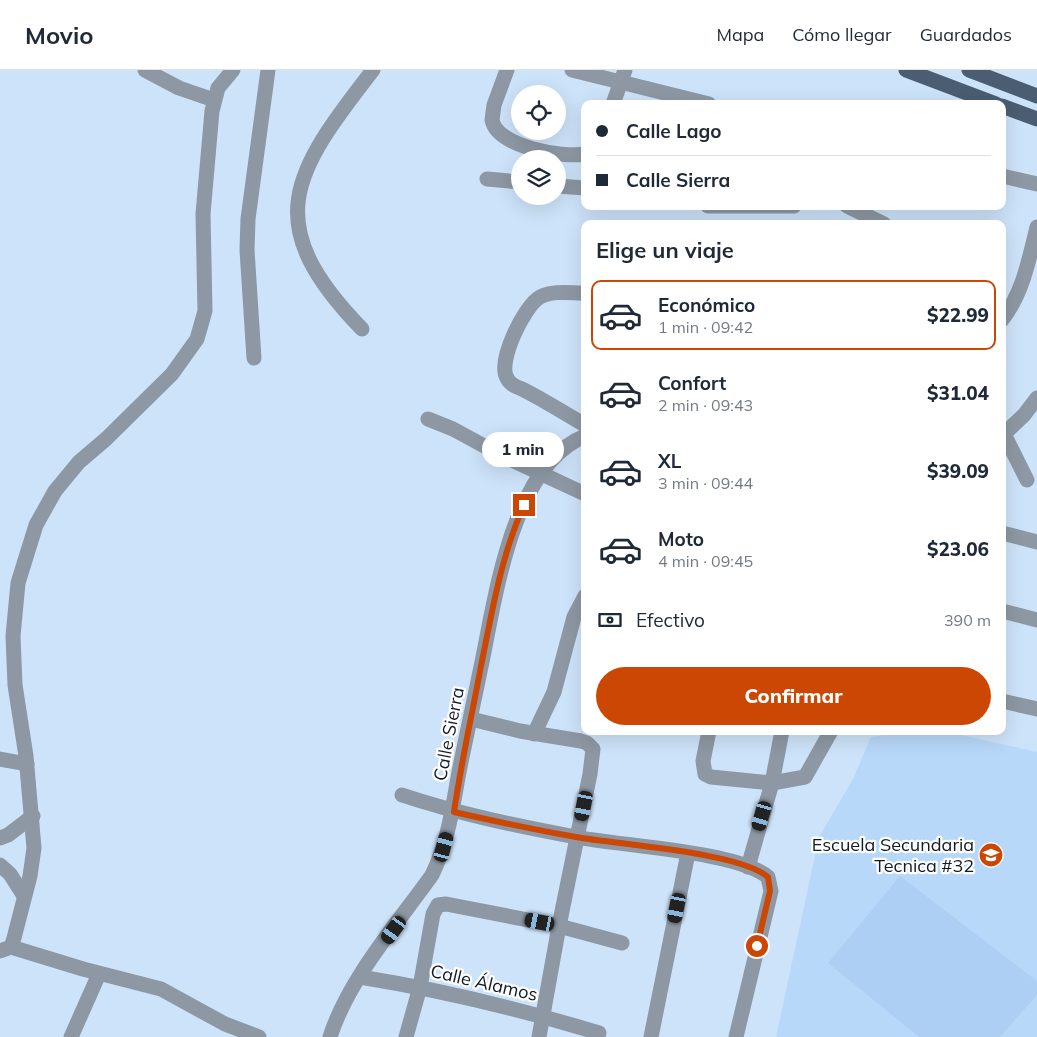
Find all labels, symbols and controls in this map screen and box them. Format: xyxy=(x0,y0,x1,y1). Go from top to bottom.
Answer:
text: Movio xyxy=(25,20,93,50)
text: Mapa xyxy=(716,23,764,46)
text: Cómo llegar xyxy=(792,23,892,46)
text: Guardados xyxy=(920,23,1012,46)
map controls xyxy=(511,85,566,205)
button: locate xyxy=(511,85,566,140)
text: Calle Lago xyxy=(626,119,721,143)
button: layers xyxy=(511,150,566,205)
text: Calle Sierra xyxy=(626,168,730,192)
text: Elige un viaje xyxy=(596,236,734,264)
icon: car xyxy=(598,293,643,338)
text: Económico xyxy=(658,293,755,317)
text: $22.99 xyxy=(927,303,989,327)
text: 1 min · 09:42 xyxy=(658,317,753,337)
icon: car xyxy=(598,371,643,416)
text: Confort xyxy=(658,371,726,395)
text: $31.04 xyxy=(927,381,989,405)
text: 2 min · 09:43 xyxy=(658,395,753,415)
callout: 1 min xyxy=(483,432,565,468)
text: 1 min xyxy=(502,439,544,459)
icon: car xyxy=(598,449,643,494)
text: XL xyxy=(658,449,681,473)
text: $39.09 xyxy=(927,459,989,483)
text: 3 min · 09:44 xyxy=(658,473,753,493)
route end xyxy=(513,494,535,516)
icon: car xyxy=(598,527,643,572)
text: Moto xyxy=(658,527,704,551)
text: $23.06 xyxy=(927,537,989,561)
text: 4 min · 09:45 xyxy=(658,551,753,571)
icon: cash xyxy=(596,606,624,634)
text: Efectivo xyxy=(636,608,705,632)
text: 390 m xyxy=(944,610,991,630)
button: Confirmar xyxy=(596,667,991,725)
street label: Calle Sierra xyxy=(428,685,469,783)
car xyxy=(573,790,594,822)
car xyxy=(750,800,773,832)
car xyxy=(432,831,455,863)
place label: Escuela Secundaria Tecnica #32 xyxy=(812,833,974,877)
school or university icon: Escuela Secundaria Tecnica #32 xyxy=(978,842,1004,868)
car xyxy=(666,892,687,924)
car xyxy=(523,912,556,932)
car xyxy=(379,913,408,947)
route start xyxy=(746,935,768,957)
street label: Calle Álamos xyxy=(428,959,540,1006)

